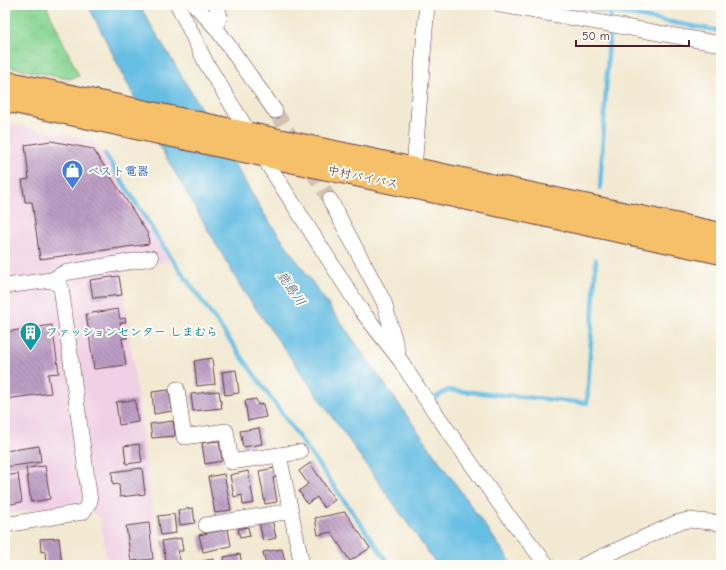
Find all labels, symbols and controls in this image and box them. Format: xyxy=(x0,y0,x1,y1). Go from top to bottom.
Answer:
scale bar xyxy=(576,22,689,48)
text: 50 m xyxy=(582,29,610,43)
shop icon: ベスト電器 xyxy=(59,158,85,191)
street label: 中村バイパス xyxy=(326,163,400,191)
place label: ベスト電器 xyxy=(88,164,149,178)
water label: 鹿島川 xyxy=(274,268,309,309)
building icon: ファッションセンター しまむら xyxy=(17,319,43,352)
place label: ファッションセンター しまむら xyxy=(46,325,218,339)

